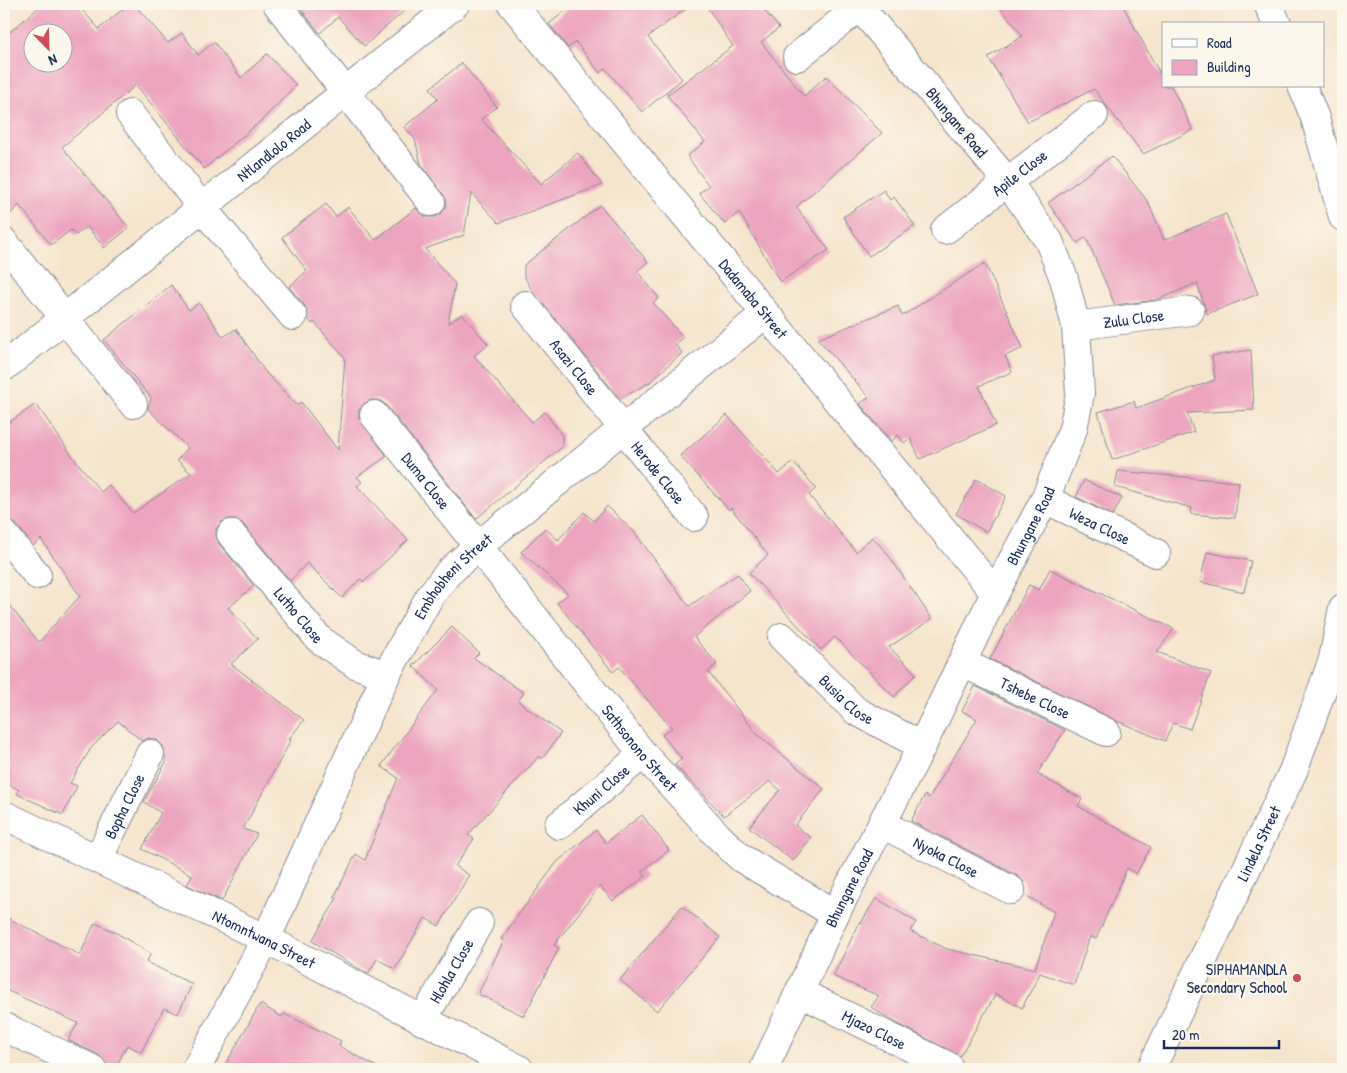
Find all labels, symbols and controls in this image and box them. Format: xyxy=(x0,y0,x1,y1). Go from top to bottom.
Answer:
north arrow xyxy=(22,22,72,72)
legend xyxy=(1162,22,1324,88)
text: Road xyxy=(1207,32,1232,53)
text: N xyxy=(46,50,60,71)
text: Building xyxy=(1207,56,1251,77)
street label: Bhungane Road xyxy=(921,82,993,162)
street label: Ntlandlolo Road xyxy=(232,113,315,187)
street label: Apile Close xyxy=(987,144,1052,201)
street label: Dadamaba Street xyxy=(714,254,793,344)
street label: Zulu Close xyxy=(1102,303,1166,333)
street label: Asazi Close xyxy=(545,334,604,400)
street label: Herode Close xyxy=(626,436,691,509)
street label: Duma Close xyxy=(397,448,456,514)
street label: Bhungane Road xyxy=(1001,484,1060,569)
street label: Weza Close xyxy=(1066,502,1135,550)
street label: Embhobheni Street xyxy=(408,528,497,623)
street label: Lutho Close xyxy=(269,583,329,648)
street label: Busia Close xyxy=(814,669,878,730)
street label: Tshebe Close xyxy=(996,671,1074,724)
street label: Sathsonono Street xyxy=(597,700,683,796)
street label: Khuni Close xyxy=(568,759,635,820)
street label: Bopha Close xyxy=(99,769,150,842)
street label: Lindela Street xyxy=(1231,802,1286,885)
street label: Nyoka Close xyxy=(910,831,983,883)
street label: Bhungane Road xyxy=(819,845,878,931)
street label: Ntomntwana Street xyxy=(209,904,320,974)
street label: Hlohla Close xyxy=(424,934,479,1007)
place label: SIPHAMANDLA Secondary School xyxy=(1187,958,1288,998)
marker: SIPHAMANDLA Secondary School xyxy=(1291,972,1303,984)
street label: Mjazo Close xyxy=(839,1004,910,1055)
scale bar xyxy=(1164,1018,1280,1050)
text: 20 m xyxy=(1172,1024,1199,1045)

